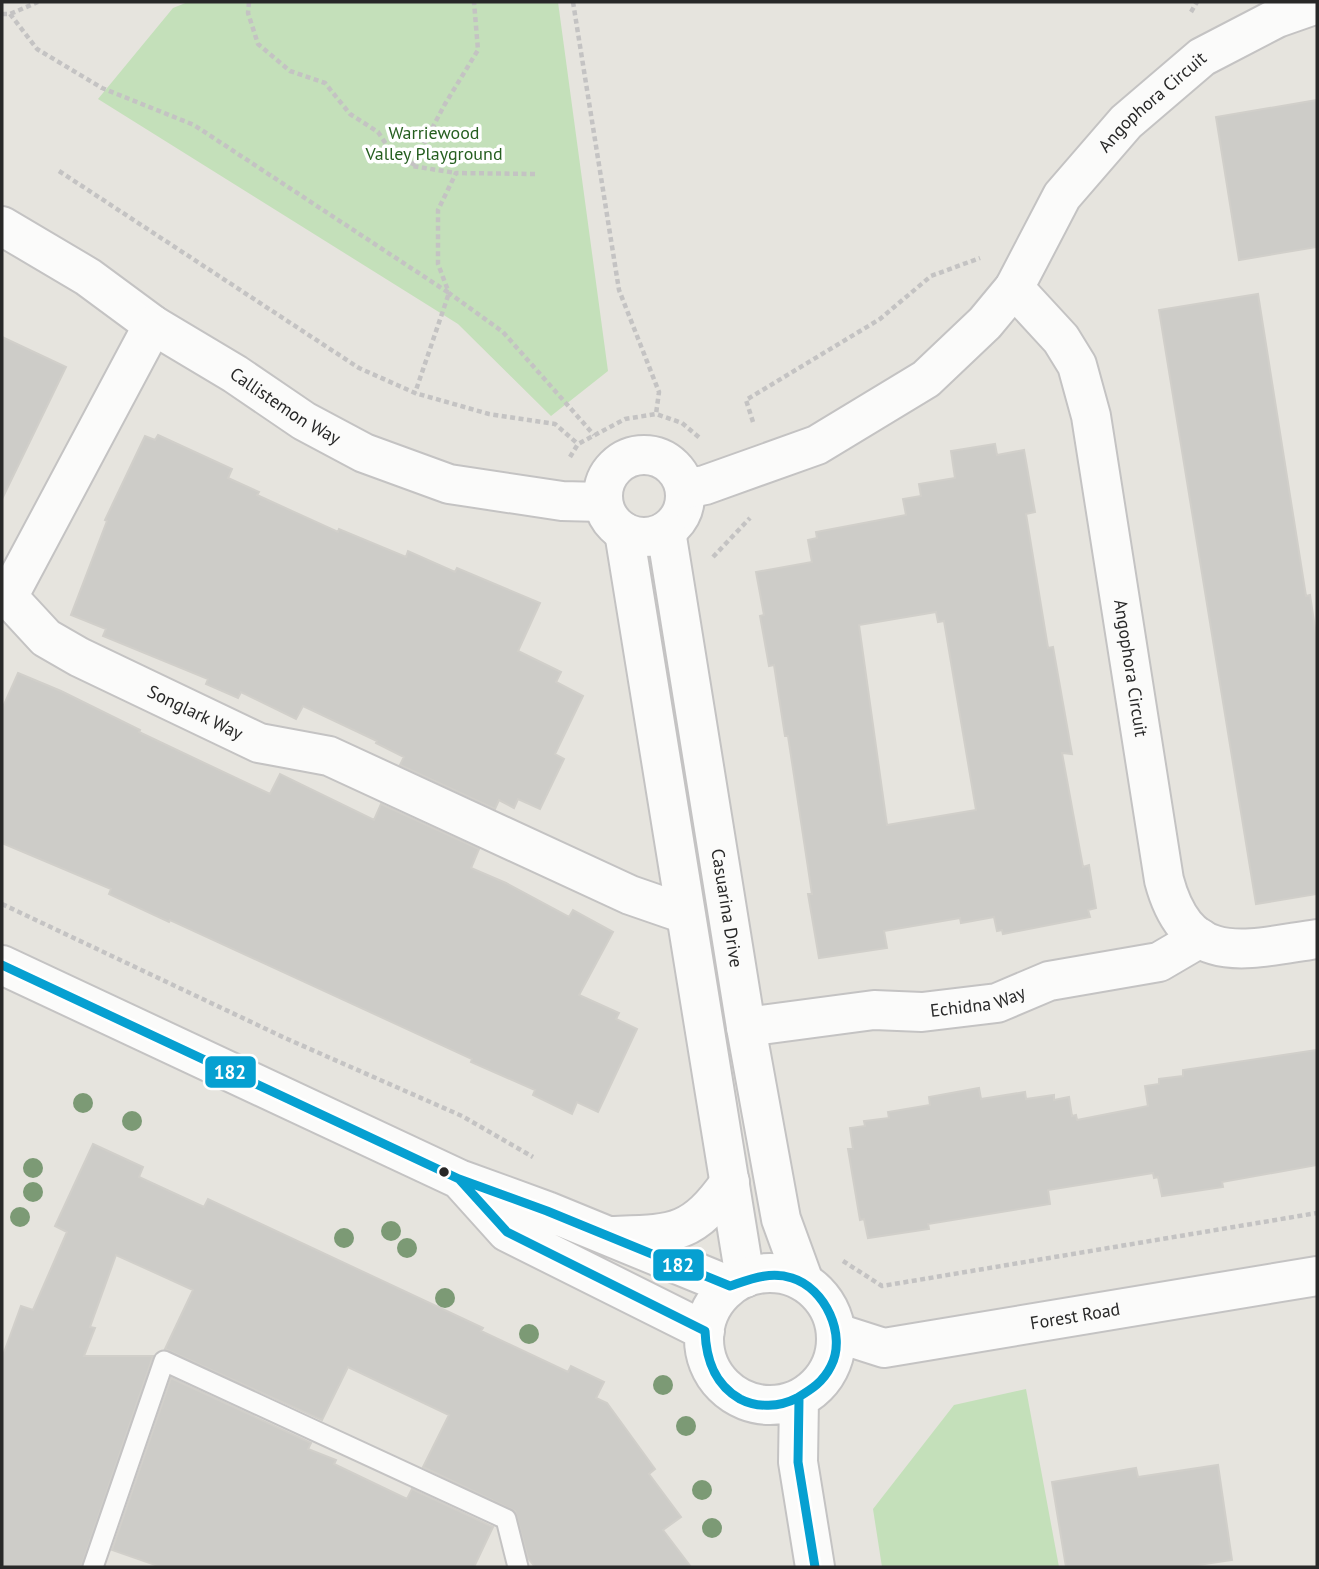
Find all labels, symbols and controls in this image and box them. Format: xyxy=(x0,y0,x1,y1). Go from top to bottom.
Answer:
street label: Angophora Circuit xyxy=(1093,46,1211,157)
park label: Warriewood Valley Playground xyxy=(364,121,503,165)
street label: Callistemon Way xyxy=(226,362,345,450)
street label: Angophora Circuit xyxy=(1109,598,1153,738)
street label: Songlark Way xyxy=(144,679,247,745)
street label: Casuarina Drive xyxy=(706,847,748,969)
street label: Echidna Way xyxy=(929,980,1029,1022)
line badge: 182 xyxy=(204,1055,257,1089)
text: 182 xyxy=(214,1060,246,1084)
unlabelled marker xyxy=(437,1165,451,1179)
line badge: 182 xyxy=(652,1248,705,1282)
text: 182 xyxy=(662,1253,694,1277)
street label: Forest Road xyxy=(1028,1297,1122,1335)

